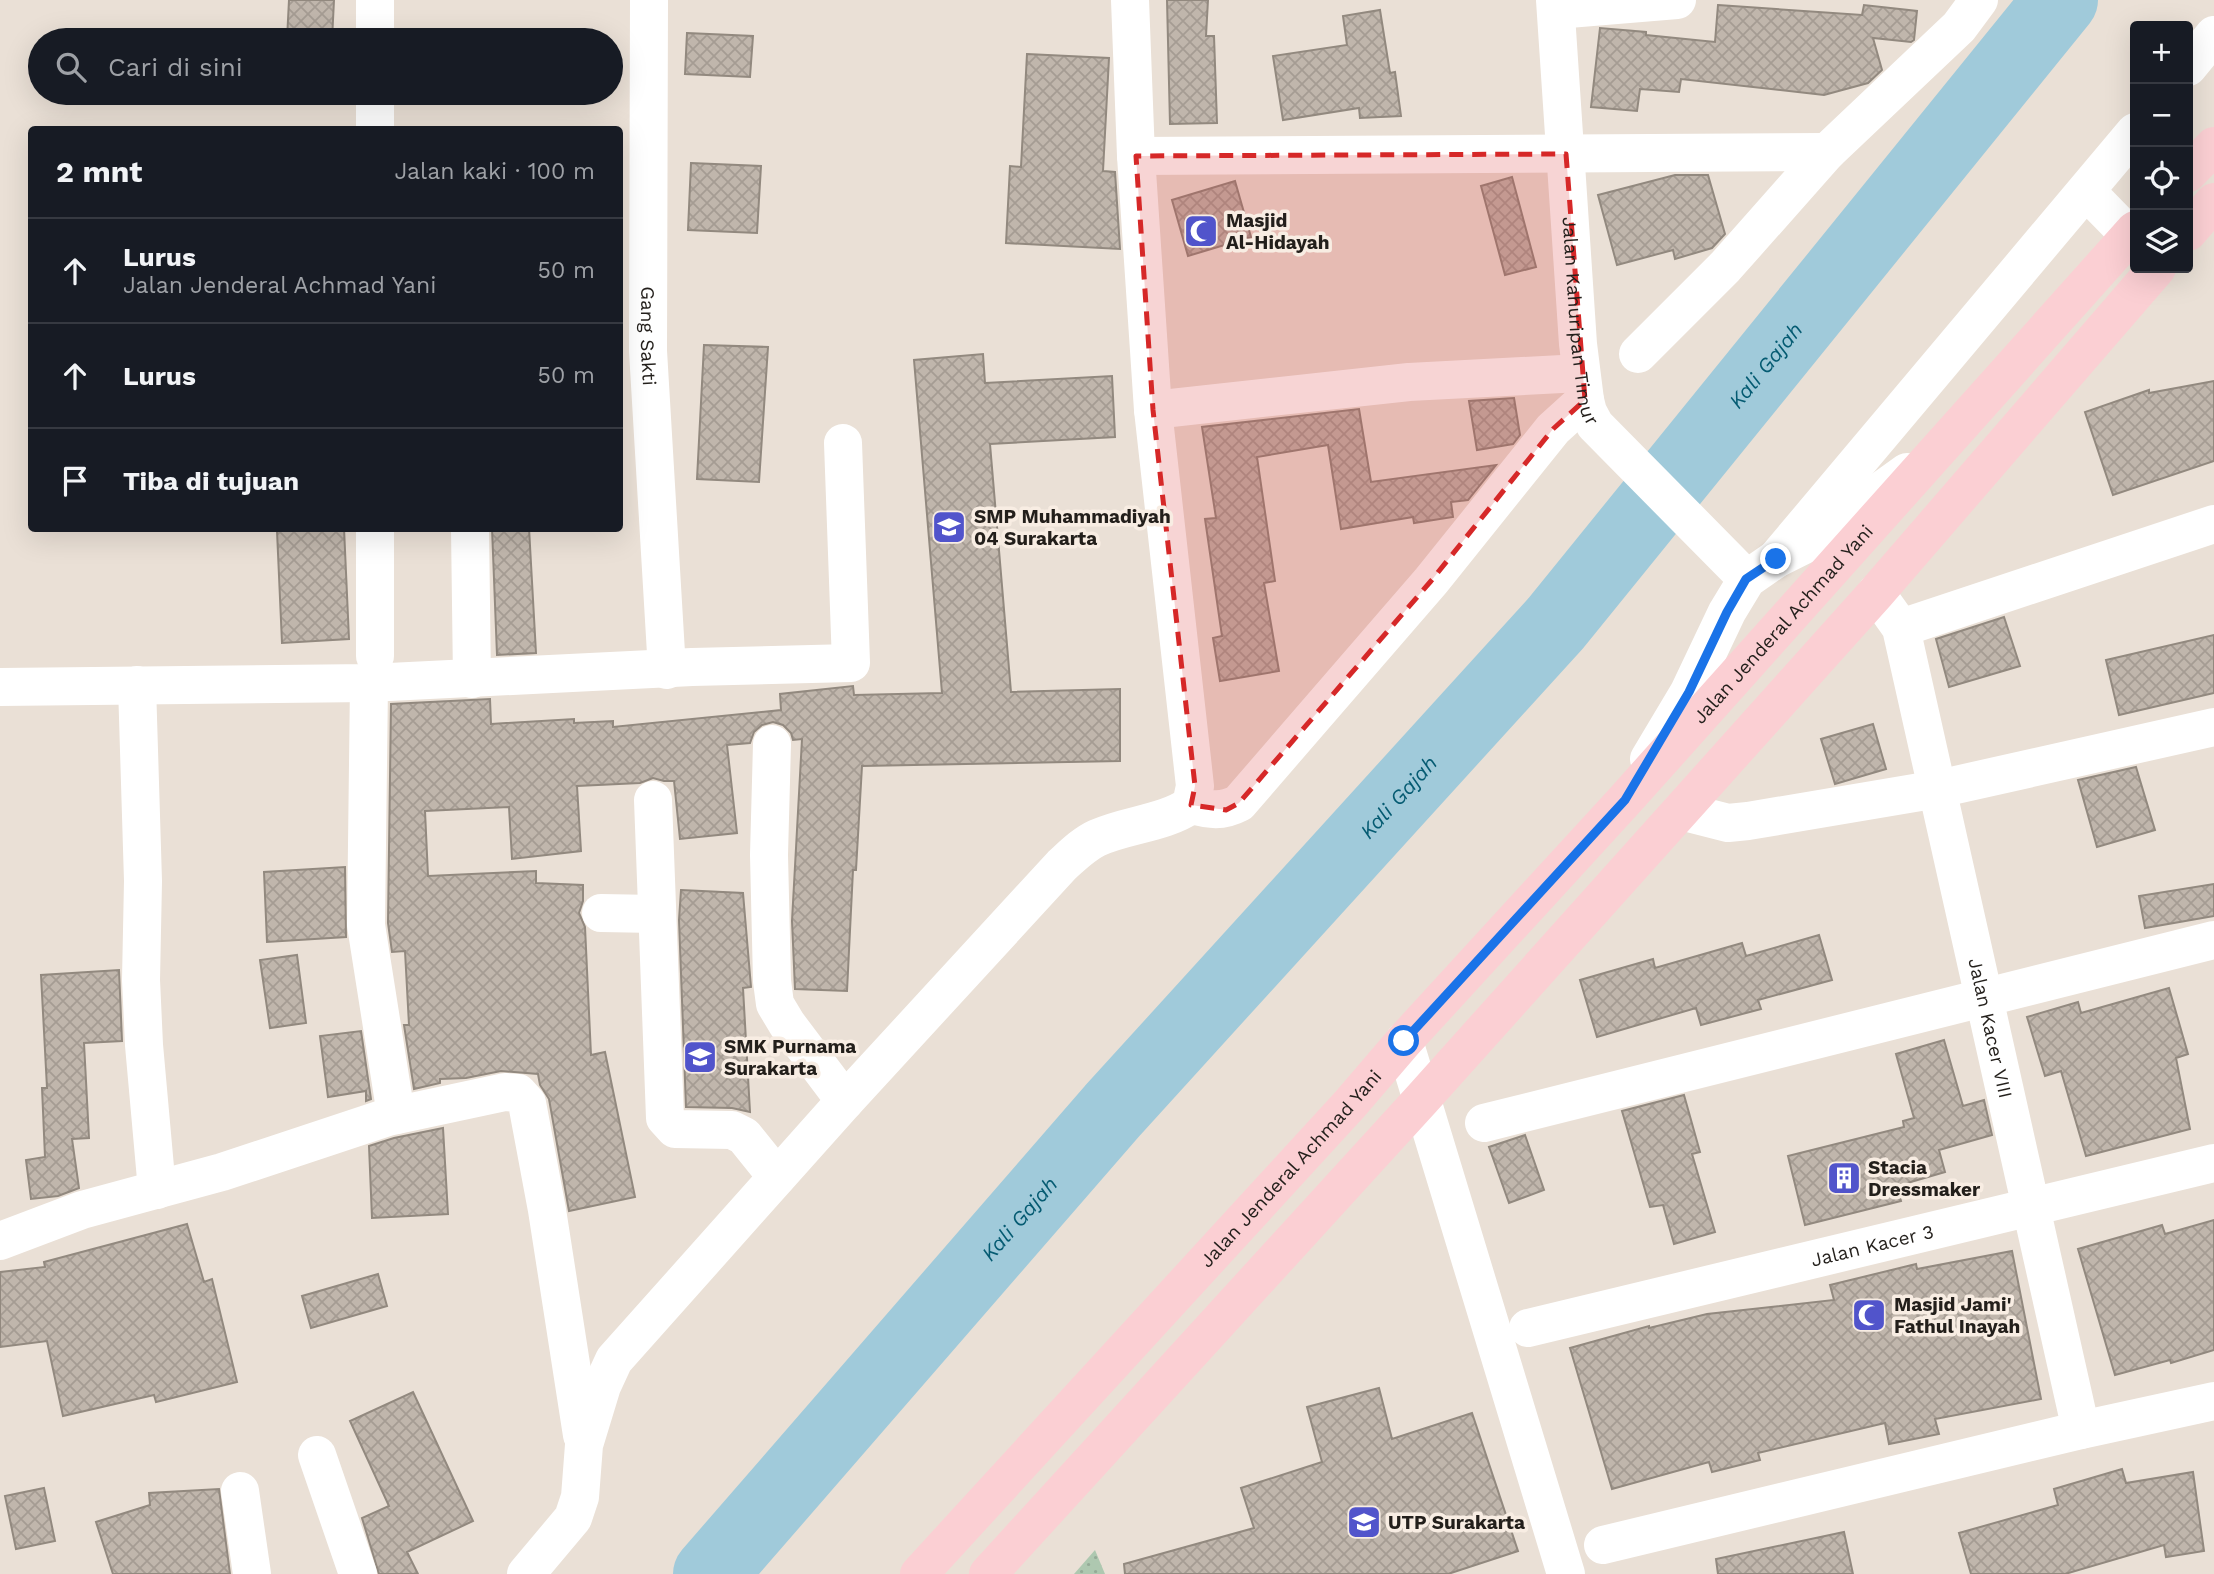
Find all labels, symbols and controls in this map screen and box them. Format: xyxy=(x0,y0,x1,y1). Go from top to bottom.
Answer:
map controls xyxy=(2130,21,2193,273)
button: + xyxy=(2130,21,2193,84)
search box xyxy=(28,28,623,105)
icon: search xyxy=(52,48,90,86)
text: Cari di sini xyxy=(108,52,243,82)
button: − xyxy=(2130,84,2193,147)
button: locate xyxy=(2130,147,2193,210)
text: 2 mnt xyxy=(56,154,142,189)
text: Jalan kaki · 100 m xyxy=(394,158,595,185)
place label: Masjid Al-Hidayah xyxy=(1226,209,1330,254)
button: layers xyxy=(2130,210,2193,273)
mosque icon: Masjid Al-Hidayah xyxy=(1182,212,1220,250)
street label: Jalan Kahuripan Timur xyxy=(1558,216,1605,429)
text: Lurus xyxy=(123,242,196,272)
icon: ahead xyxy=(56,252,94,290)
text: 50 m xyxy=(538,257,595,284)
text: Jalan Jenderal Achmad Yani xyxy=(123,272,436,299)
street label: Gang Sakti xyxy=(636,286,662,386)
water label: Kali Gajah xyxy=(1723,317,1807,413)
icon: ahead xyxy=(56,357,94,395)
text: Lurus xyxy=(123,361,196,391)
text: 50 m xyxy=(538,362,595,389)
icon: arrive xyxy=(56,462,94,500)
text: Tiba di tujuan xyxy=(123,466,299,496)
place label: SMP Muhammadiyah 04 Surakarta xyxy=(974,505,1171,550)
school or university icon: SMP Muhammadiyah 04 Surakarta xyxy=(930,508,968,546)
street label: Jalan Jenderal Achmad Yani xyxy=(1688,520,1878,728)
route end xyxy=(1760,543,1791,574)
water label: Kali Gajah xyxy=(1354,750,1442,843)
street label: Jalan Kacer VIII xyxy=(1964,956,2018,1100)
route start xyxy=(1388,1025,1419,1056)
place label: SMK Purnama Surakarta xyxy=(724,1035,856,1080)
school or university icon: SMK Purnama Surakarta xyxy=(681,1038,719,1076)
street label: Jalan Jenderal Achmad Yani xyxy=(1195,1065,1386,1272)
place label: Stacia Dressmaker xyxy=(1868,1156,1981,1201)
building icon: Stacia Dressmaker xyxy=(1825,1159,1863,1197)
water label: Kali Gajah xyxy=(976,1171,1062,1266)
street label: Jalan Kacer 3 xyxy=(1808,1219,1936,1271)
place label: Masjid Jami' Fathul Inayah xyxy=(1894,1293,2020,1338)
mosque icon: Masjid Jami' Fathul Inayah xyxy=(1850,1296,1888,1334)
school or university icon: UTP Surakarta xyxy=(1345,1503,1383,1541)
place label: UTP Surakarta xyxy=(1388,1511,1525,1534)

